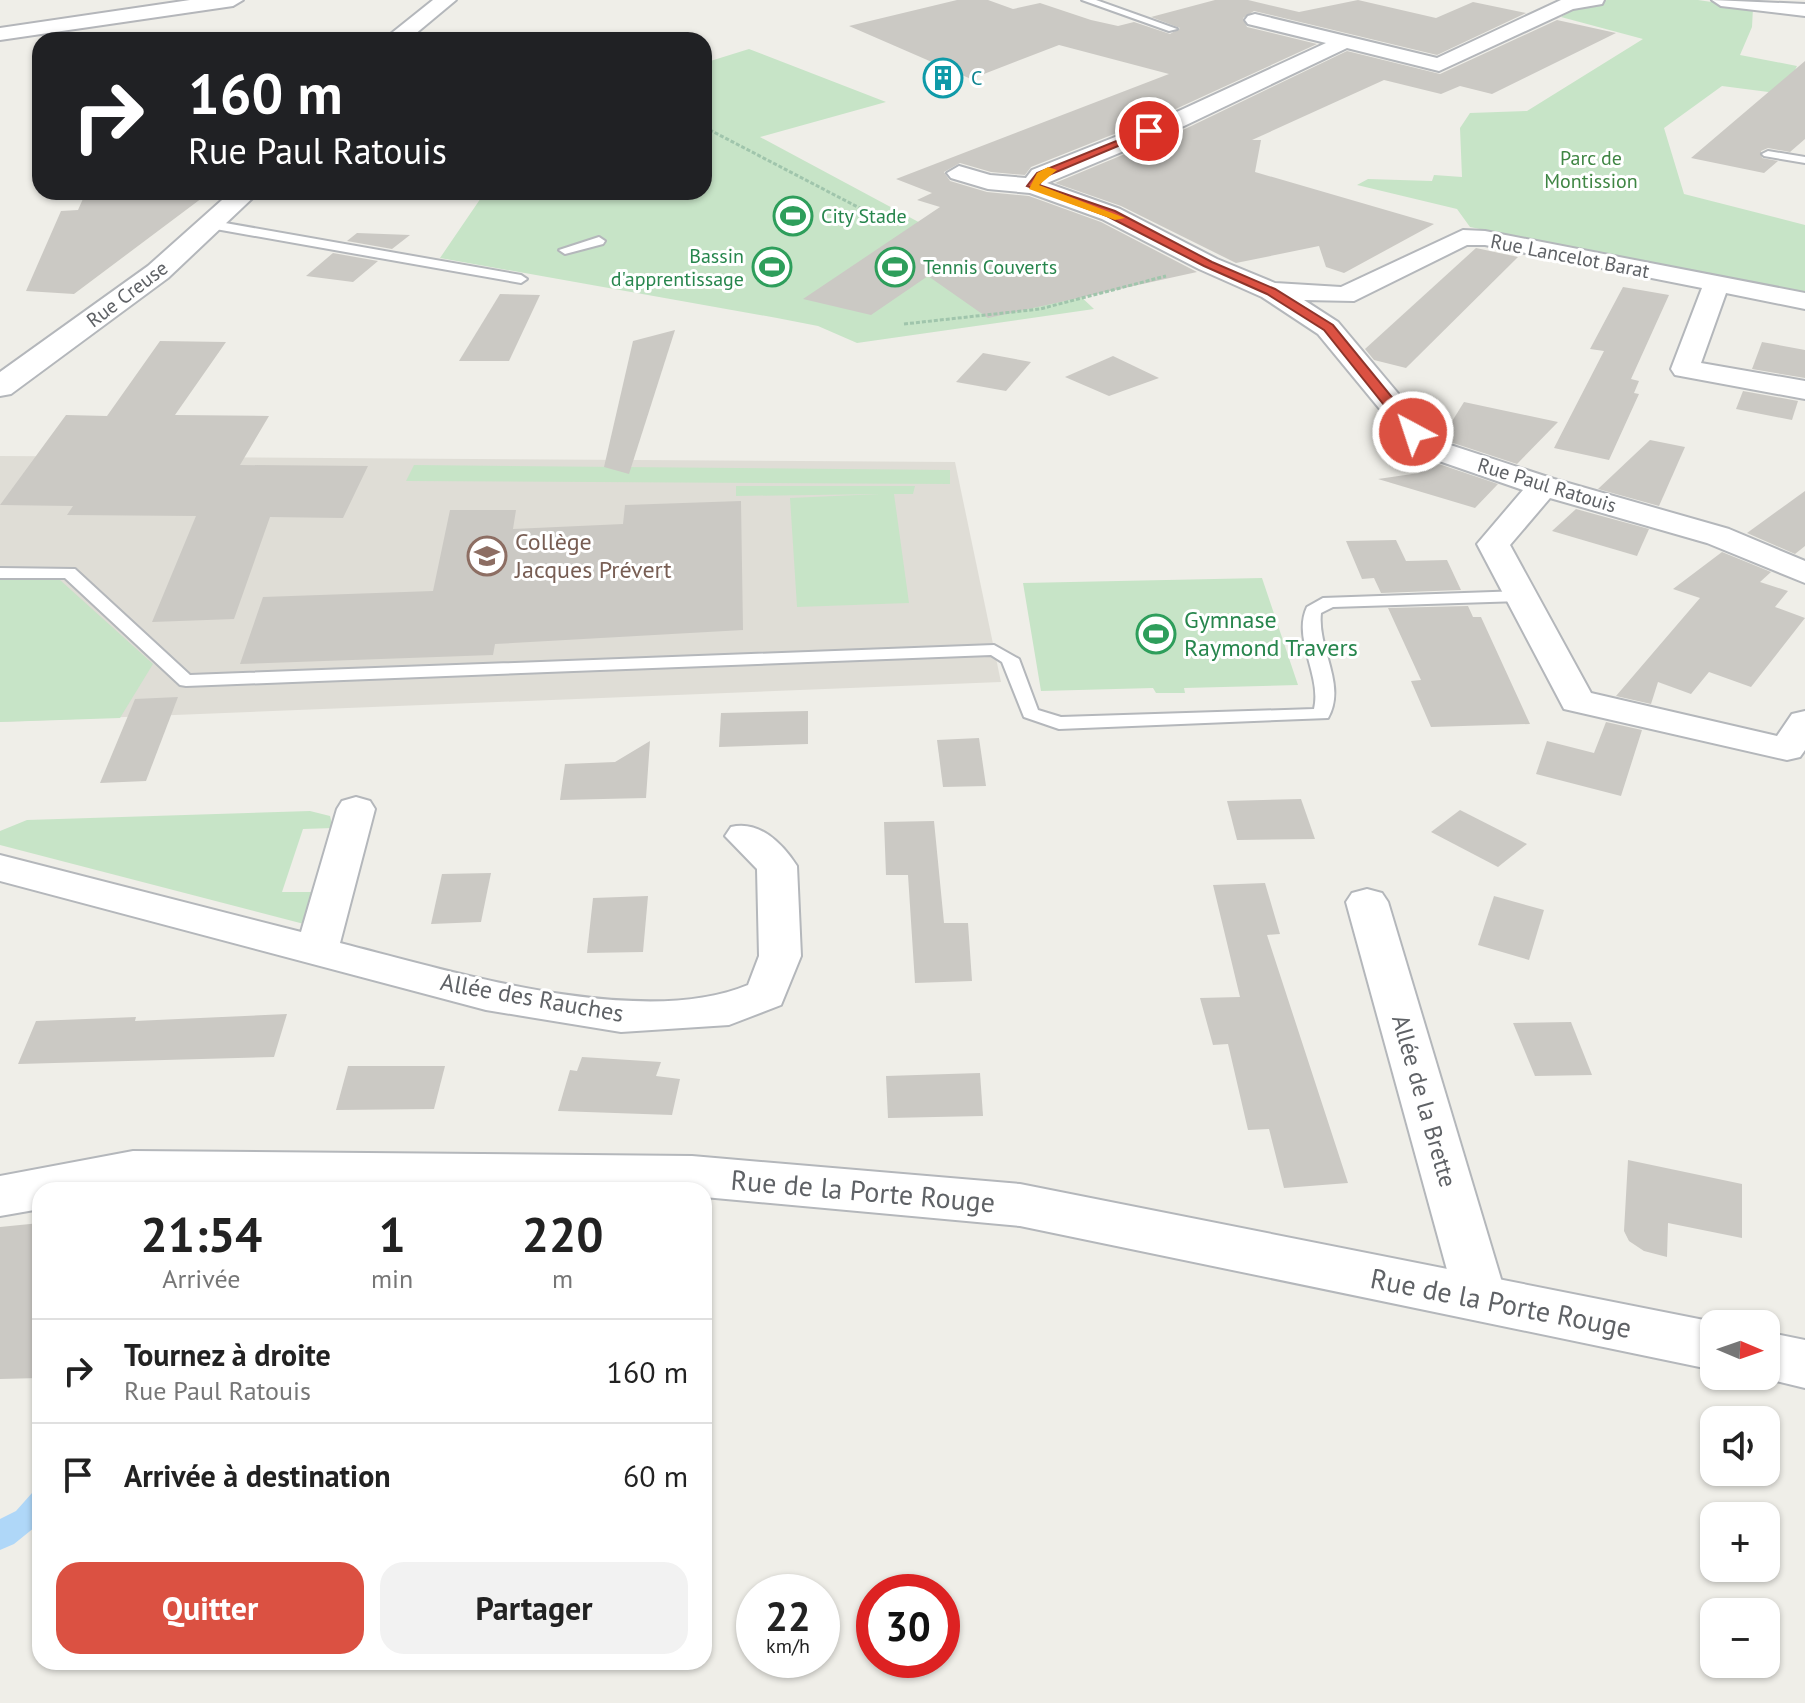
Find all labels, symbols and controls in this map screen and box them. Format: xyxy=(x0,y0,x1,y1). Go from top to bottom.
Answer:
text: 160 m xyxy=(188,57,343,129)
building icon: C xyxy=(922,57,964,99)
icon: right xyxy=(56,64,160,168)
place label: C xyxy=(971,65,982,91)
pin xyxy=(1115,97,1183,165)
icon: arrive xyxy=(1127,109,1171,153)
text: Rue Paul Ratouis xyxy=(188,127,447,174)
park label: Parc de Montission xyxy=(1544,145,1638,194)
sports icon: City Stade xyxy=(772,195,814,237)
place label: City Stade xyxy=(821,203,907,229)
street label: Rue Lancelot Barat xyxy=(1488,228,1652,284)
place label: Bassin d'apprentissage xyxy=(611,243,744,292)
sports icon: Bassin d'apprentissage xyxy=(751,246,793,288)
sports icon: Tennis Couverts xyxy=(874,246,916,288)
place label: Tennis Couverts xyxy=(923,254,1057,280)
street label: Rue Creuse xyxy=(81,255,173,333)
position arrow xyxy=(1371,390,1455,474)
street label: Rue Paul Ratouis xyxy=(1474,452,1620,518)
place label: Collège Jacques Prévert xyxy=(514,526,672,585)
school or university icon: Collège Jacques Prévert xyxy=(466,535,508,577)
place label: Gymnase Raymond Travers xyxy=(1184,604,1358,663)
sports icon: Gymnase Raymond Travers xyxy=(1135,613,1177,655)
street label: Allée des Rauches xyxy=(438,966,626,1029)
street label: Allée de la Brette xyxy=(1385,1011,1464,1191)
street label: Rue de la Porte Rouge xyxy=(729,1161,997,1220)
text: 21:54 xyxy=(141,1203,262,1265)
text: 1 xyxy=(378,1203,406,1265)
text: 220 xyxy=(522,1203,603,1265)
street label: Rue de la Porte Rouge xyxy=(1367,1259,1635,1346)
text: Arrivée xyxy=(162,1262,241,1295)
text: min xyxy=(371,1262,413,1295)
text: m xyxy=(552,1262,573,1295)
north arrow xyxy=(1700,1310,1780,1390)
map controls xyxy=(1700,1310,1780,1678)
text: Tournez à droite xyxy=(124,1335,331,1374)
icon: right xyxy=(56,1349,100,1393)
text: 160 m xyxy=(607,1352,688,1391)
text: Rue Paul Ratouis xyxy=(124,1374,311,1407)
button: sound xyxy=(1700,1406,1780,1486)
icon: arrive xyxy=(56,1453,100,1497)
text: Arrivée à destination xyxy=(124,1456,391,1495)
text: 60 m xyxy=(623,1456,688,1495)
button: + xyxy=(1700,1502,1780,1582)
button: Quitter xyxy=(56,1562,364,1654)
button: Partager xyxy=(380,1562,688,1654)
speed limit sign: 30 xyxy=(856,1574,960,1678)
text: 22 xyxy=(765,1590,811,1642)
button: − xyxy=(1700,1598,1780,1678)
text: km/h xyxy=(766,1633,810,1659)

